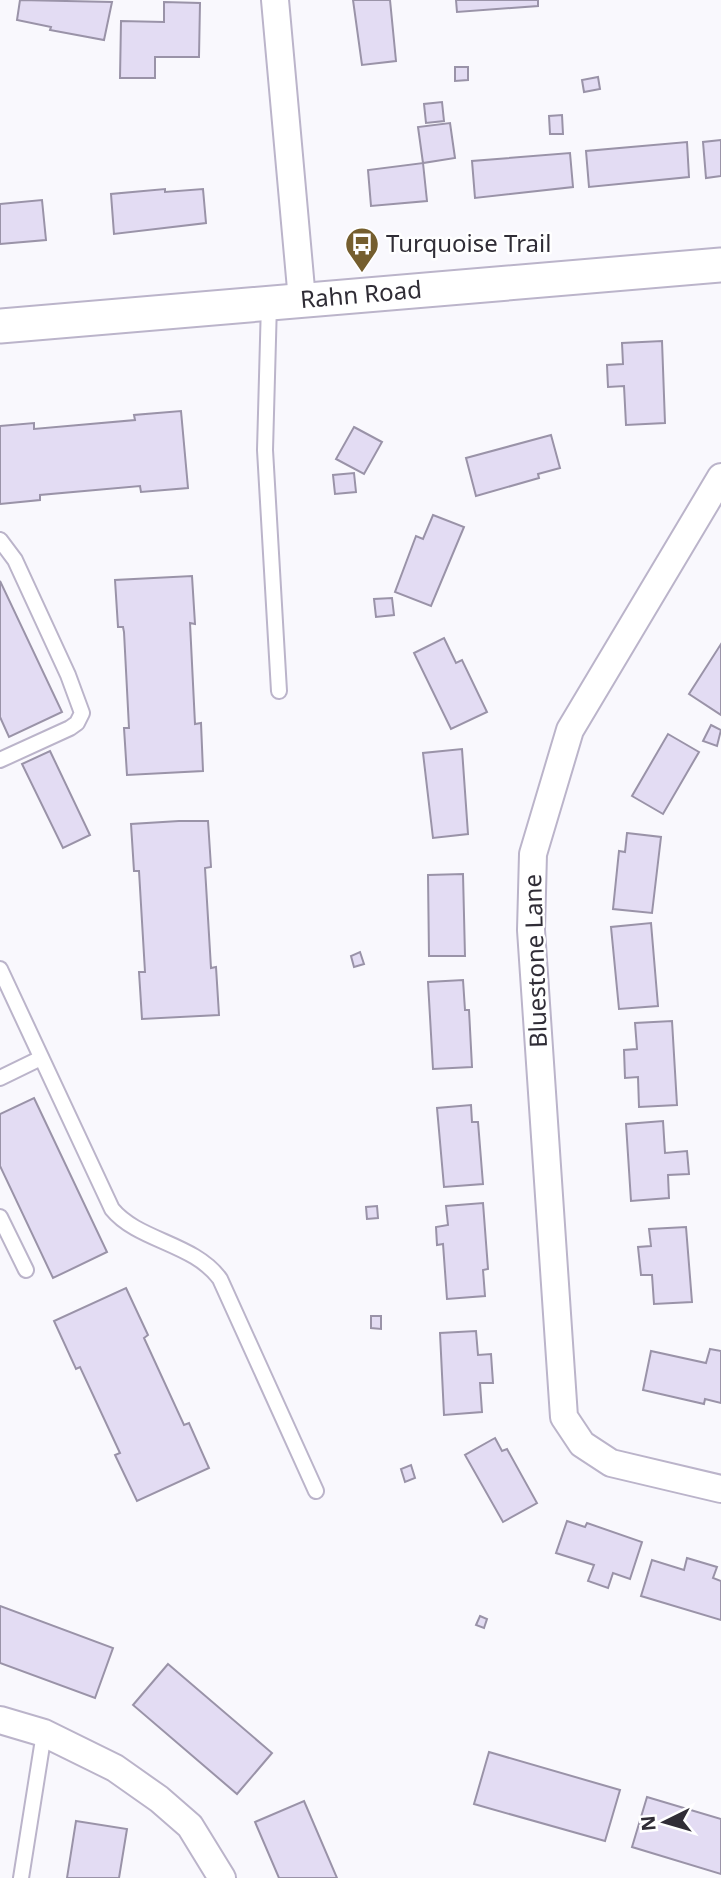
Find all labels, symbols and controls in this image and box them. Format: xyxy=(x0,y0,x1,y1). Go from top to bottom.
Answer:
bus stop icon: Turquoise Trail xyxy=(343,225,381,274)
place label: Turquoise Trail xyxy=(386,226,551,259)
street label: Rahn Road xyxy=(299,272,423,315)
street label: Bluestone Lane xyxy=(515,874,554,1049)
north arrow xyxy=(630,1787,700,1857)
text: N xyxy=(634,1815,662,1832)

